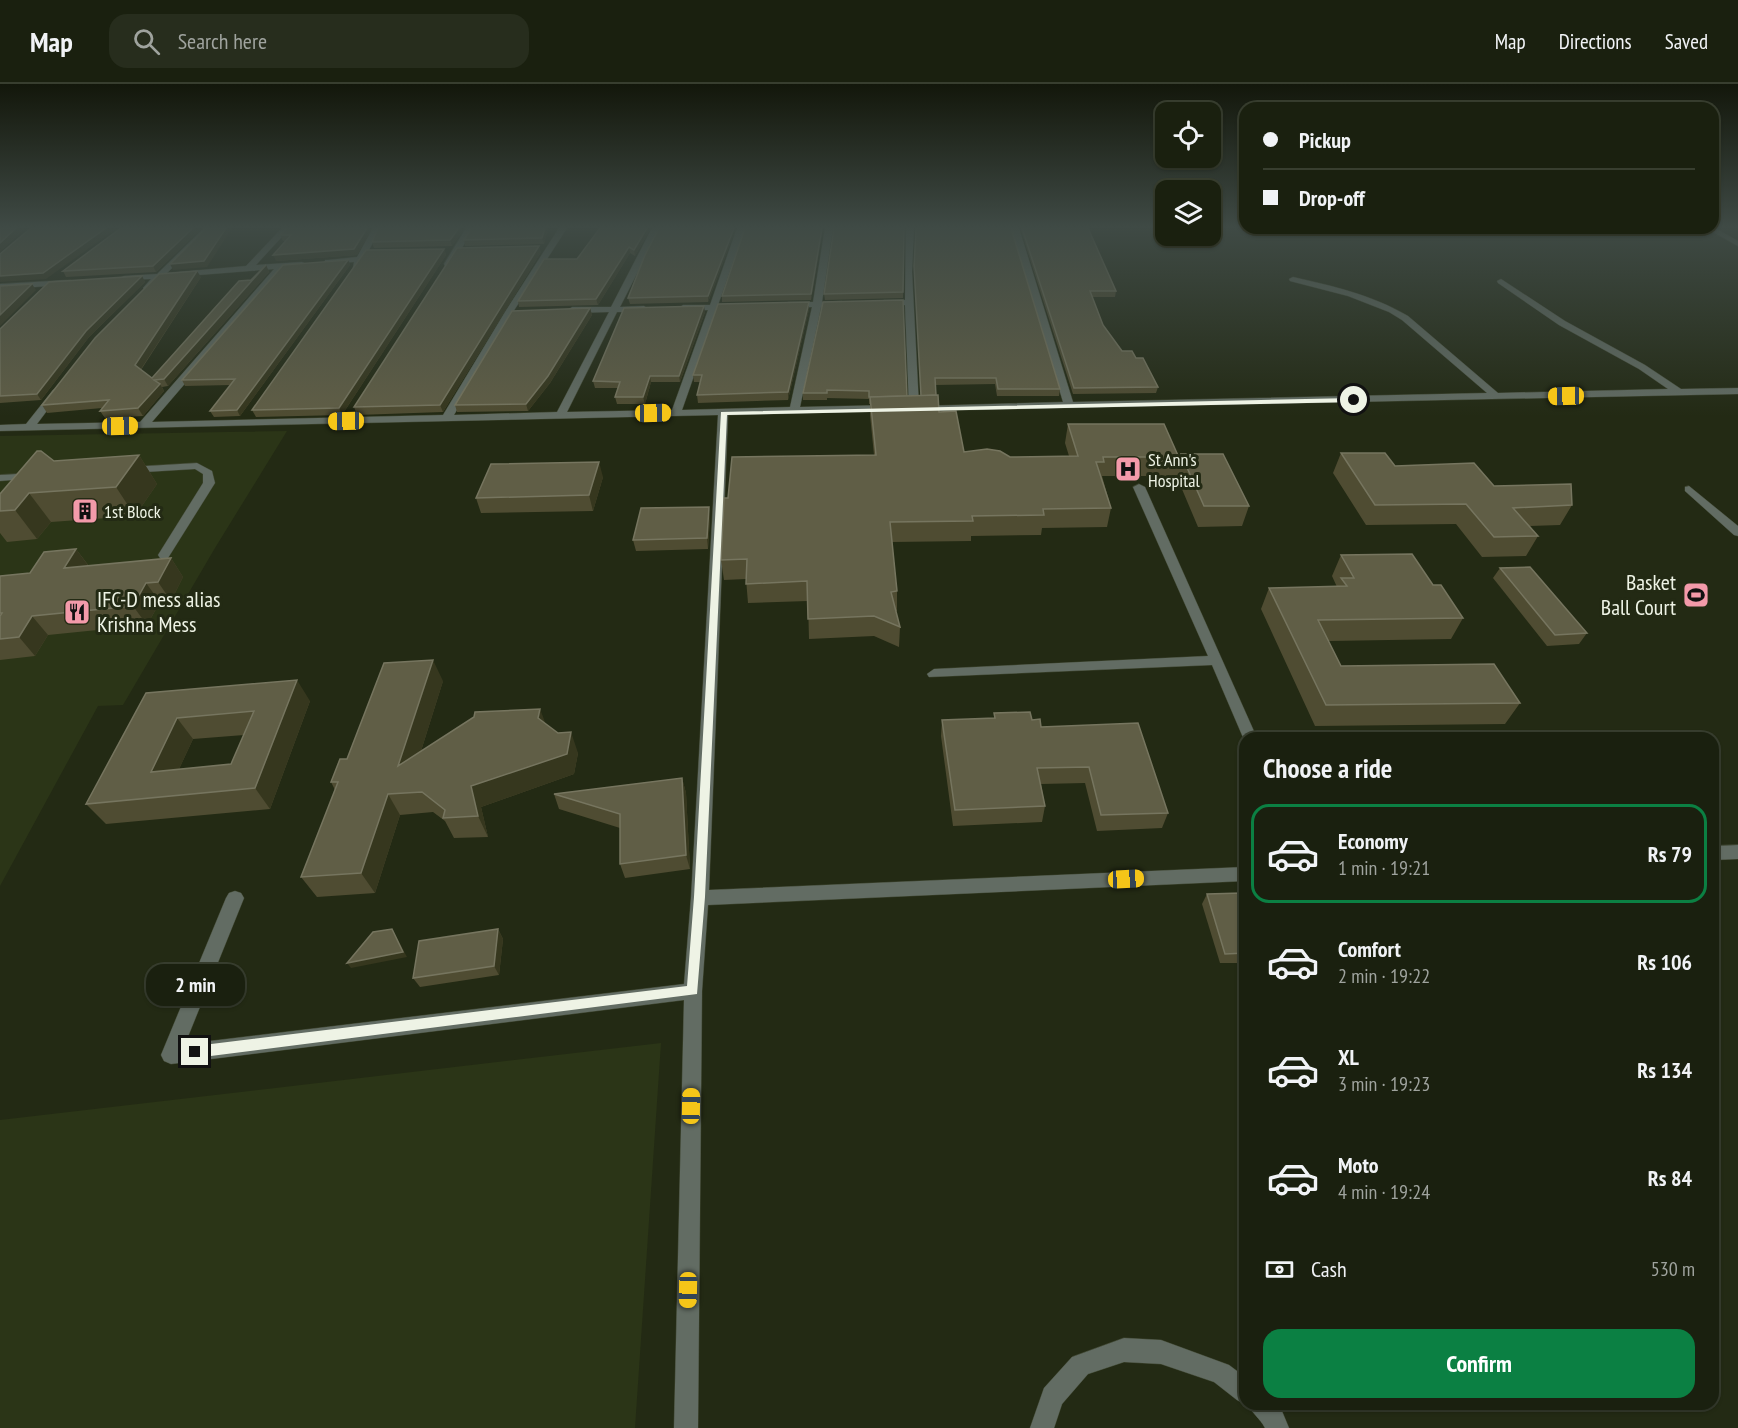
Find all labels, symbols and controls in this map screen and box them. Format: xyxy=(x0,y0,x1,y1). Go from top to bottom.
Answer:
search box xyxy=(109,14,529,68)
text: Map xyxy=(30,23,73,60)
icon: search xyxy=(130,25,163,58)
text: Search here xyxy=(178,27,267,55)
text: Map xyxy=(1495,28,1526,55)
text: Directions xyxy=(1559,28,1632,55)
text: Saved xyxy=(1665,28,1708,55)
map controls xyxy=(1155,102,1221,246)
button: locate xyxy=(1155,102,1221,168)
text: Pickup xyxy=(1299,126,1351,154)
button: layers xyxy=(1155,180,1221,246)
text: Drop-off xyxy=(1299,184,1365,212)
route start xyxy=(1340,386,1367,413)
car xyxy=(1548,387,1584,405)
car xyxy=(635,404,671,422)
car xyxy=(328,412,364,430)
car xyxy=(102,417,138,435)
place label: St Ann's Hospital xyxy=(1148,448,1200,492)
hospital icon: St Ann's Hospital xyxy=(1113,454,1143,484)
building icon: 1st Block xyxy=(70,496,100,526)
place label: 1st Block xyxy=(104,500,161,523)
place label: Basket Ball Court xyxy=(1601,568,1676,621)
sports icon: Basket Ball Court xyxy=(1681,580,1711,610)
place label: IFC-D mess alias Krishna Mess xyxy=(97,585,220,638)
restaurant icon: IFC-D mess alias Krishna Mess xyxy=(62,597,92,627)
text: Choose a ride xyxy=(1263,751,1392,785)
icon: car xyxy=(1266,827,1320,881)
text: Economy xyxy=(1338,827,1408,855)
text: Rs 79 xyxy=(1648,840,1692,868)
text: 1 min · 19:21 xyxy=(1338,855,1430,881)
car xyxy=(1108,869,1144,889)
icon: car xyxy=(1266,935,1320,989)
text: Comfort xyxy=(1338,935,1401,963)
text: Rs 106 xyxy=(1637,948,1692,976)
text: 2 min · 19:22 xyxy=(1338,963,1430,989)
callout: 2 min xyxy=(146,965,244,1007)
text: 2 min xyxy=(175,972,216,998)
route end xyxy=(181,1038,208,1065)
icon: car xyxy=(1266,1043,1320,1097)
text: XL xyxy=(1338,1043,1359,1071)
text: Rs 134 xyxy=(1637,1056,1692,1084)
text: 3 min · 19:23 xyxy=(1338,1071,1430,1097)
car xyxy=(682,1088,700,1124)
icon: car xyxy=(1266,1151,1320,1205)
text: Moto xyxy=(1338,1151,1379,1179)
text: Rs 84 xyxy=(1648,1164,1692,1192)
text: 4 min · 19:24 xyxy=(1338,1179,1430,1205)
icon: cash xyxy=(1263,1253,1296,1286)
text: Cash xyxy=(1311,1255,1347,1283)
text: 530 m xyxy=(1651,1256,1695,1282)
car xyxy=(679,1272,697,1308)
button: Confirm xyxy=(1263,1329,1695,1398)

